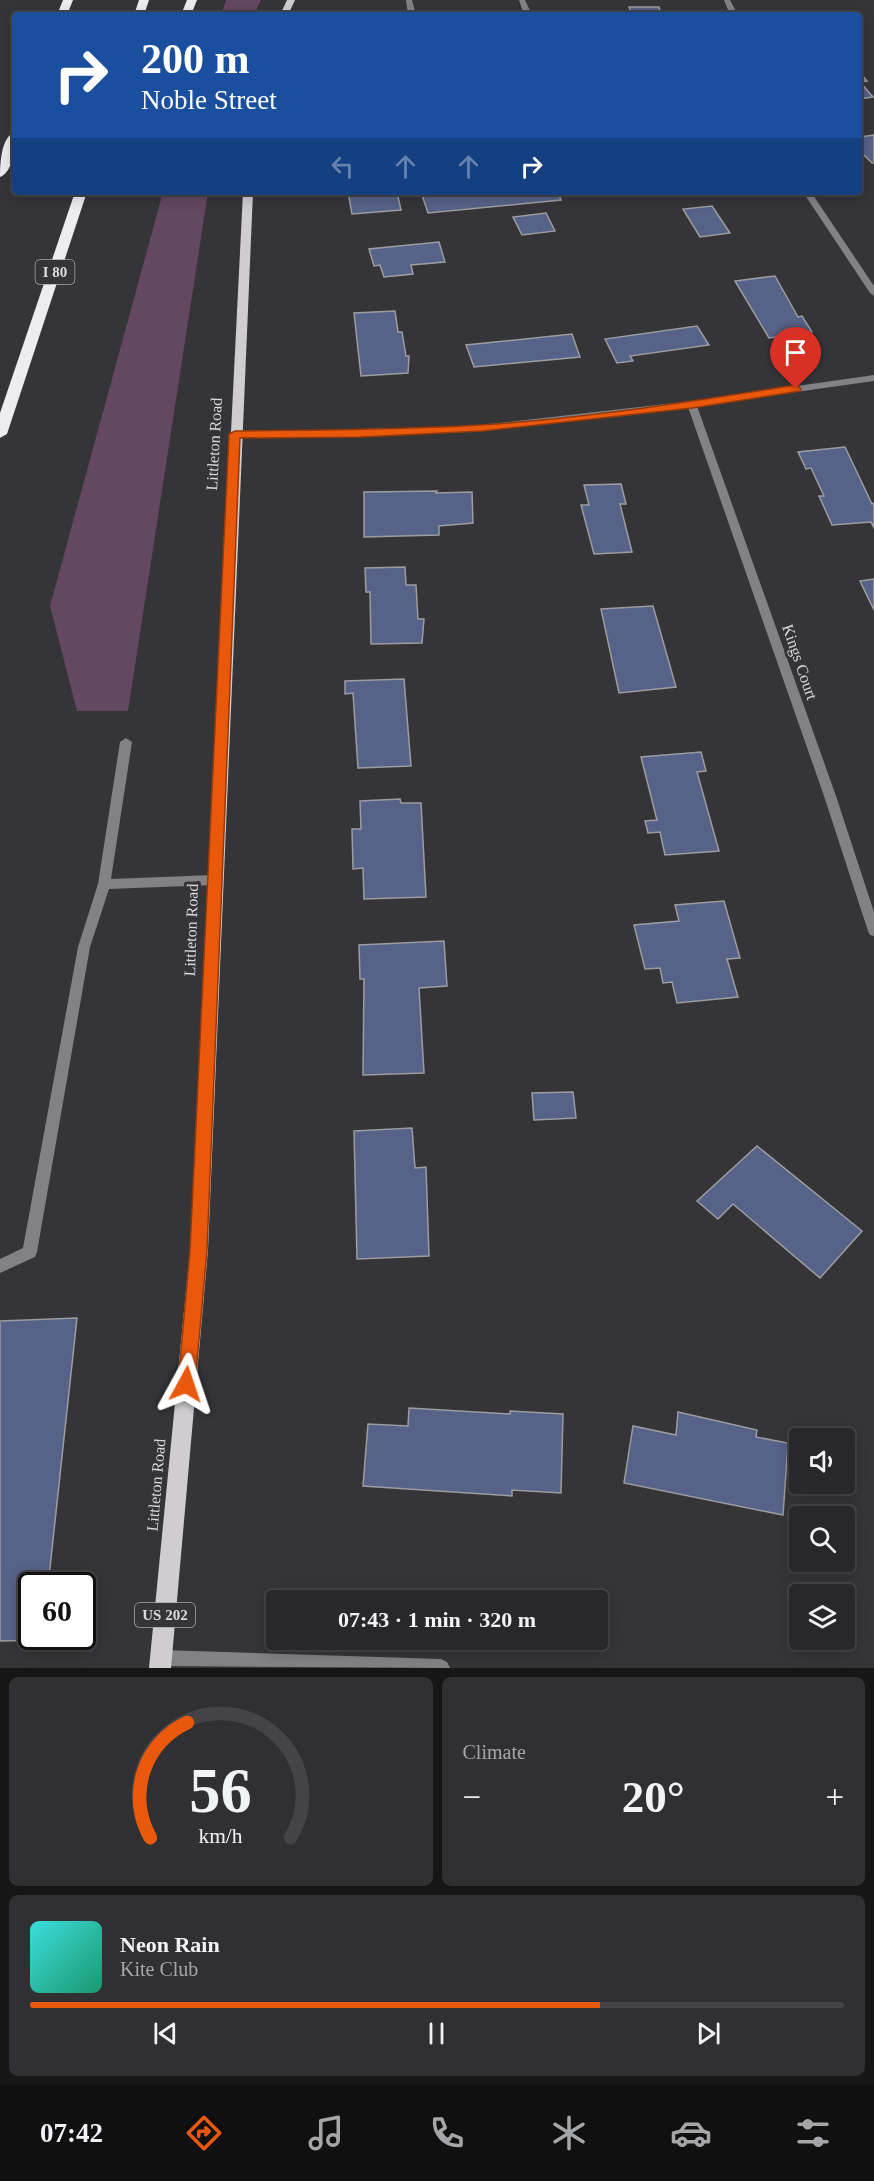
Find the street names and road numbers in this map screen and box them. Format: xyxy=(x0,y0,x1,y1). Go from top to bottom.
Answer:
road number: I 80 xyxy=(36,260,74,284)
street label: Littleton Road xyxy=(203,397,225,491)
street label: Kings Court xyxy=(778,622,821,703)
street label: Littleton Road xyxy=(181,883,201,977)
street label: Littleton Road xyxy=(143,1438,169,1532)
road number: US 202 xyxy=(135,1603,195,1627)

